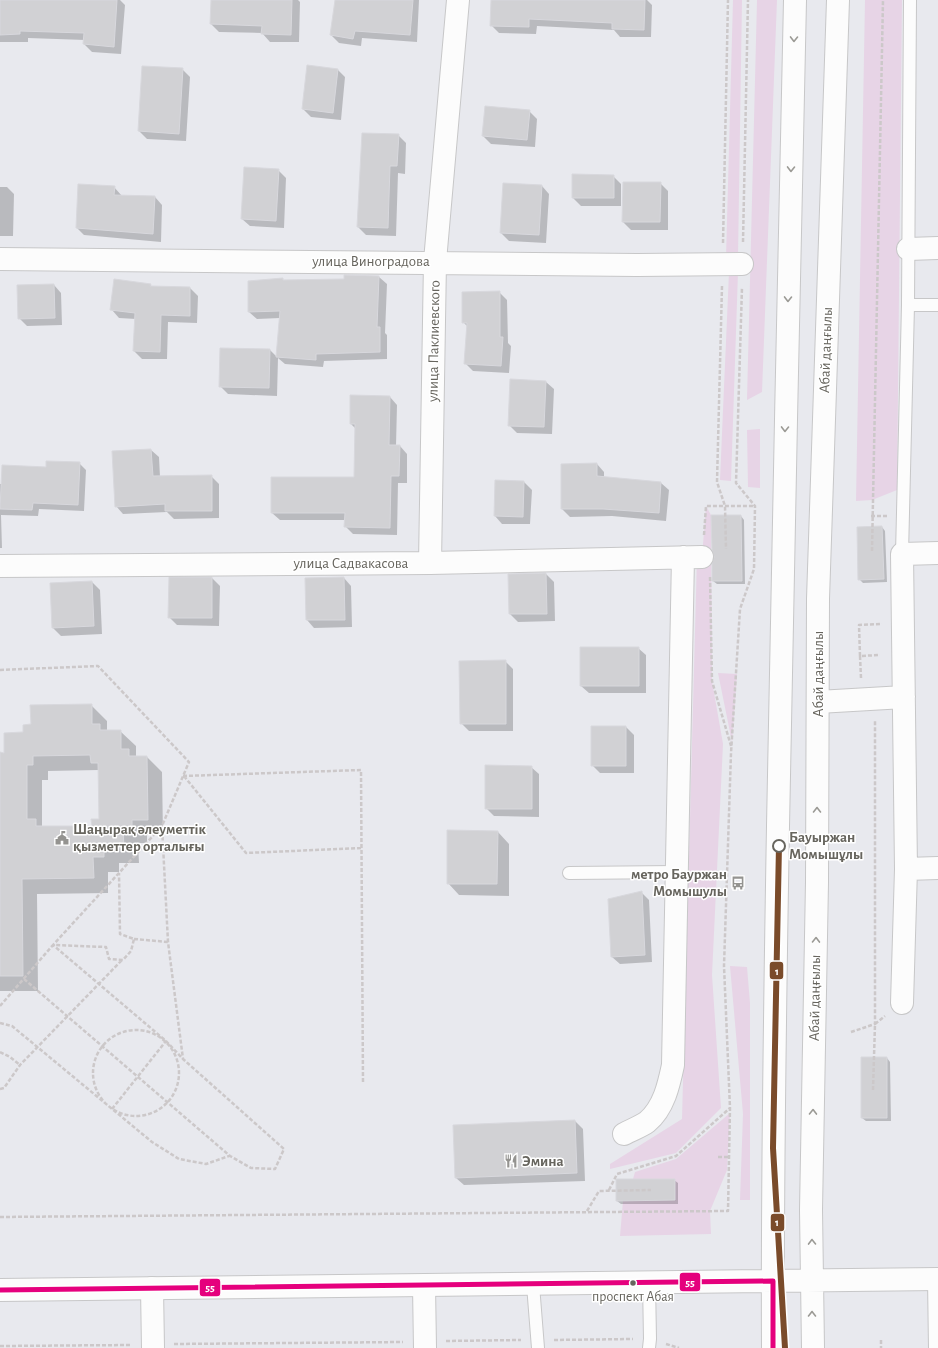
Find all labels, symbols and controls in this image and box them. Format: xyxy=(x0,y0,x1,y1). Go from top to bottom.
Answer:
one-way arrow xyxy=(790,36,798,42)
one-way arrow xyxy=(787,166,795,172)
street label: улица Виноградова xyxy=(311,254,430,269)
street label: улица Паклиевского xyxy=(425,280,443,403)
one-way arrow xyxy=(784,296,792,302)
street label: Абай даңғылы xyxy=(817,307,835,393)
one-way arrow xyxy=(781,426,790,432)
street label: улица Садвакасова xyxy=(293,556,409,571)
street label: Абай даңғылы xyxy=(811,631,826,717)
one-way arrow xyxy=(813,807,821,813)
place label: Шаңырақ әлеуметтік қызметтер орталығы xyxy=(73,822,206,854)
public building icon: Шаңырақ әлеуметтік қызметтер орталығы xyxy=(54,830,70,846)
place label: Бауыржан Момышұлы xyxy=(789,830,863,862)
marker: Бауыржан Момышұлы xyxy=(772,839,786,853)
place label: метро Бауржан Момышулы xyxy=(631,867,727,899)
bus stop icon: метро Бауржан Момышулы xyxy=(730,875,746,891)
one-way arrow xyxy=(812,937,820,943)
street label: Абай даңғылы xyxy=(807,955,823,1041)
line badge: 1 xyxy=(769,961,784,980)
text: 1 xyxy=(775,966,779,977)
one-way arrow xyxy=(809,1109,817,1115)
restaurant icon: Эмина xyxy=(503,1153,519,1169)
place label: Эмина xyxy=(522,1154,564,1169)
line badge: 1 xyxy=(770,1213,785,1232)
text: 1 xyxy=(775,1217,779,1228)
one-way arrow xyxy=(808,1239,816,1245)
line badge: 55 xyxy=(679,1272,701,1292)
text: 55 xyxy=(685,1277,695,1288)
line badge: 55 xyxy=(199,1278,221,1297)
marker: проспект Абая xyxy=(628,1278,638,1288)
text: 55 xyxy=(205,1282,215,1293)
place label: проспект Абая xyxy=(592,1290,674,1304)
one-way arrow xyxy=(808,1311,816,1317)

